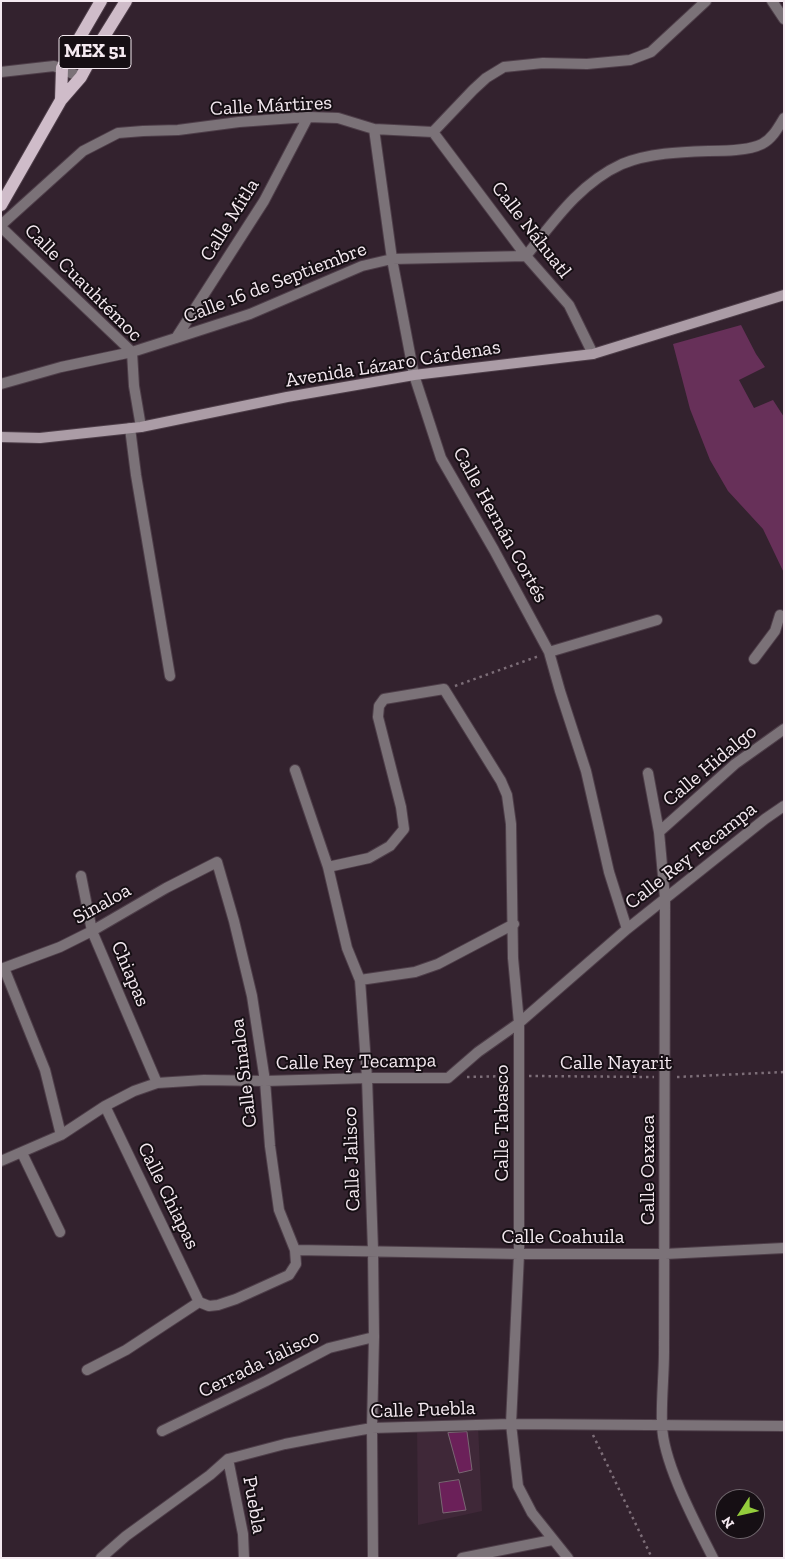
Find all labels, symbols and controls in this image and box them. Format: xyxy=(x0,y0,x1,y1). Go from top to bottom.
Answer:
road number: MEX 51 xyxy=(59,36,131,68)
street label: Calle Mártires xyxy=(209,91,333,121)
street label: Calle Mitla xyxy=(195,174,265,266)
street label: Calle Náhuatl xyxy=(486,177,576,283)
street label: Calle Cuauhtémoc xyxy=(19,219,147,347)
street label: Calle 16 de Septiembre xyxy=(180,237,370,329)
street label: Avenida Lázaro Cárdenas xyxy=(284,335,502,393)
street label: Calle Hernán Cortés xyxy=(447,443,553,607)
street label: Calle Hidalgo xyxy=(658,720,762,812)
street label: Calle Rey Tecampa xyxy=(620,797,762,915)
street label: Sinaloa xyxy=(69,878,135,930)
street label: Chiapas xyxy=(106,938,154,1010)
street label: Calle Sinaloa xyxy=(225,1017,263,1129)
street label: Calle Rey Tecampa xyxy=(276,1049,436,1075)
street label: Calle Nayarit xyxy=(560,1051,672,1075)
street label: Calle Tabasco xyxy=(490,1064,514,1182)
street label: Calle Jalisco xyxy=(338,1106,366,1212)
street label: Calle Oaxaca xyxy=(636,1115,660,1225)
street label: Calle Chiapas xyxy=(132,1139,204,1253)
street label: Calle Coahuila xyxy=(502,1225,624,1249)
street label: Cerrada Jalisco xyxy=(195,1324,323,1404)
street label: Calle Puebla xyxy=(370,1396,476,1424)
street label: Puebla xyxy=(237,1474,271,1536)
north arrow xyxy=(715,1489,765,1539)
text: N xyxy=(718,1513,738,1532)

